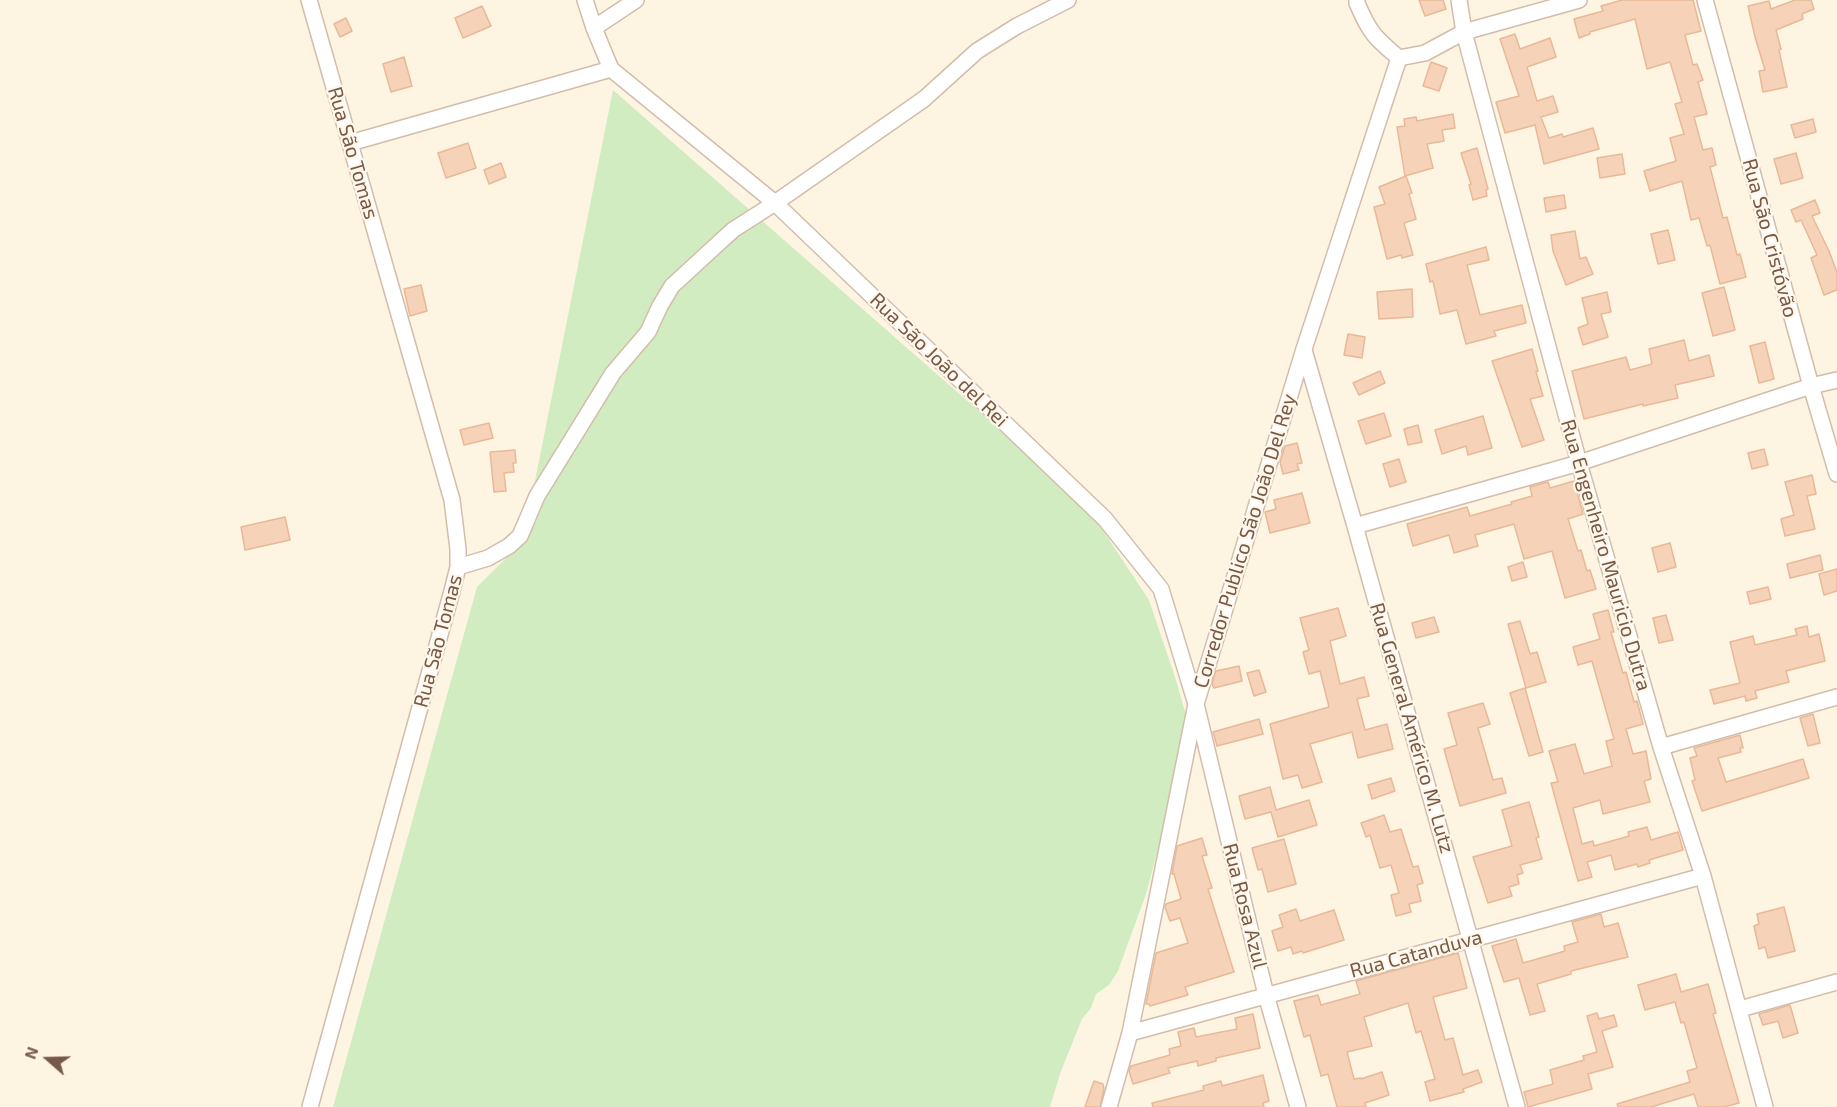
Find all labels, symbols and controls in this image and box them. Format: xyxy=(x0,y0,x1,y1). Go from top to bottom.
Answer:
street label: Rua São Tomas xyxy=(323,84,383,222)
street label: Rua São Cristóvão xyxy=(1737,156,1803,320)
street label: Rua São João del Rei xyxy=(865,288,1013,432)
street label: Corredor Publico São João Del Rey xyxy=(1189,391,1301,691)
street label: Rua Engenheiro Mauricio Dutra xyxy=(1556,417,1656,693)
street label: Rua São Tomas xyxy=(409,572,467,710)
street label: Rua General Américo M. Lutz xyxy=(1365,600,1459,856)
street label: Rua Rosa Azul xyxy=(1218,841,1272,971)
street label: Rua Catanduva xyxy=(1347,925,1485,983)
north arrow xyxy=(18,1029,78,1089)
text: N xyxy=(20,1044,42,1061)

